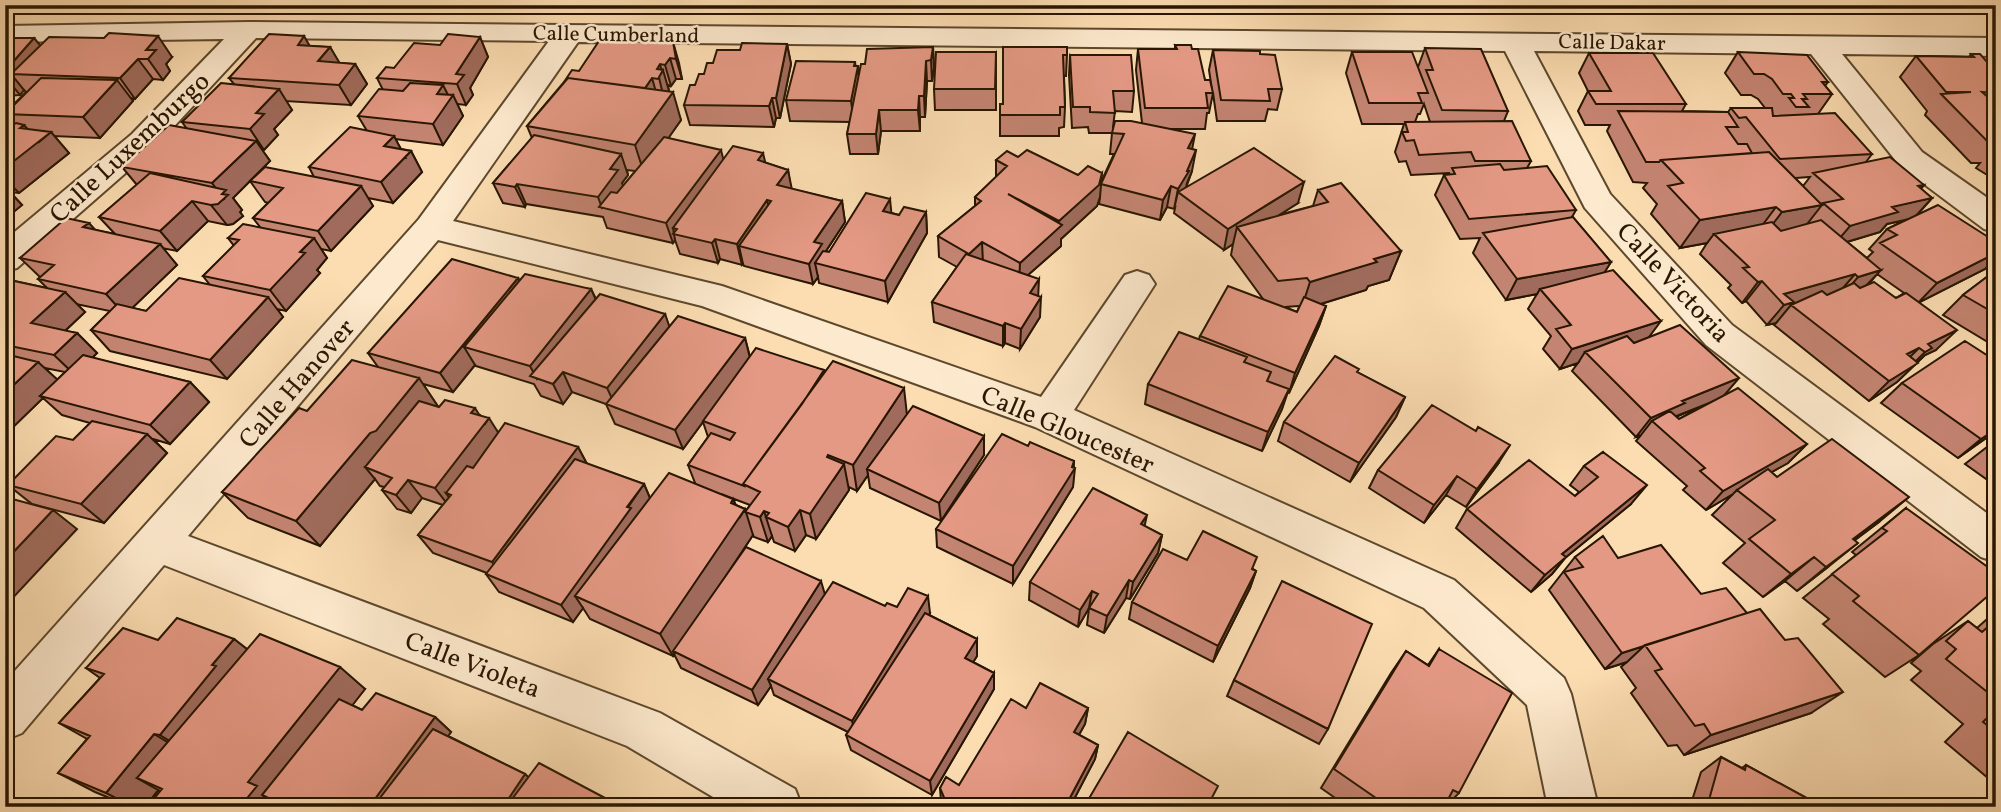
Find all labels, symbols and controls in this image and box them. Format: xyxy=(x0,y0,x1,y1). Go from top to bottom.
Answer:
street label: Calle Cumberland xyxy=(533,20,699,51)
street label: Calle Dakar xyxy=(1558,28,1666,59)
street label: Calle Luxemburgo xyxy=(42,65,219,232)
street label: Calle Victoria xyxy=(1607,215,1738,351)
street label: Calle Hanover xyxy=(231,312,364,457)
street label: Calle Gloucester xyxy=(975,378,1160,484)
street label: Calle Violeta xyxy=(399,624,545,708)

